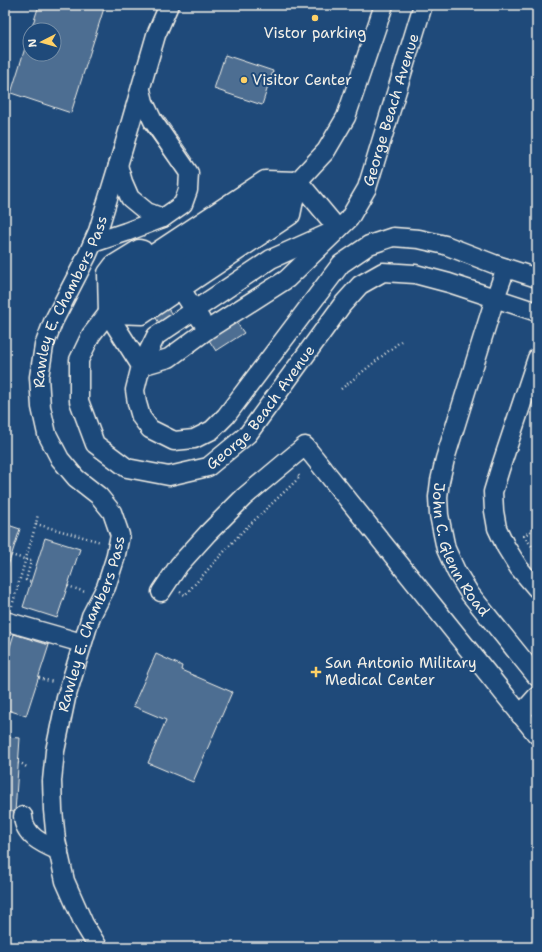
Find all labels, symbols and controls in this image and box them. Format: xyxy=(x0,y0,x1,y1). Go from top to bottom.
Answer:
marker: Vistor parking xyxy=(310,13,320,23)
north arrow xyxy=(22,22,62,62)
place label: Vistor parking xyxy=(263,23,367,43)
street label: George Beach Avenue xyxy=(358,31,424,189)
text: N xyxy=(25,38,40,48)
place label: Visitor Center xyxy=(252,70,352,90)
marker: Visitor Center xyxy=(239,75,249,85)
street label: Rawley E. Chambers Pass xyxy=(29,213,112,389)
street label: George Beach Avenue xyxy=(202,341,319,474)
street label: John C. Glenn Road xyxy=(428,481,495,621)
street label: Rawley E. Chambers Pass xyxy=(53,534,130,714)
place label: San Antonio Military Medical Center xyxy=(325,653,477,690)
marker: San Antonio Military Medical Center xyxy=(310,666,322,678)

